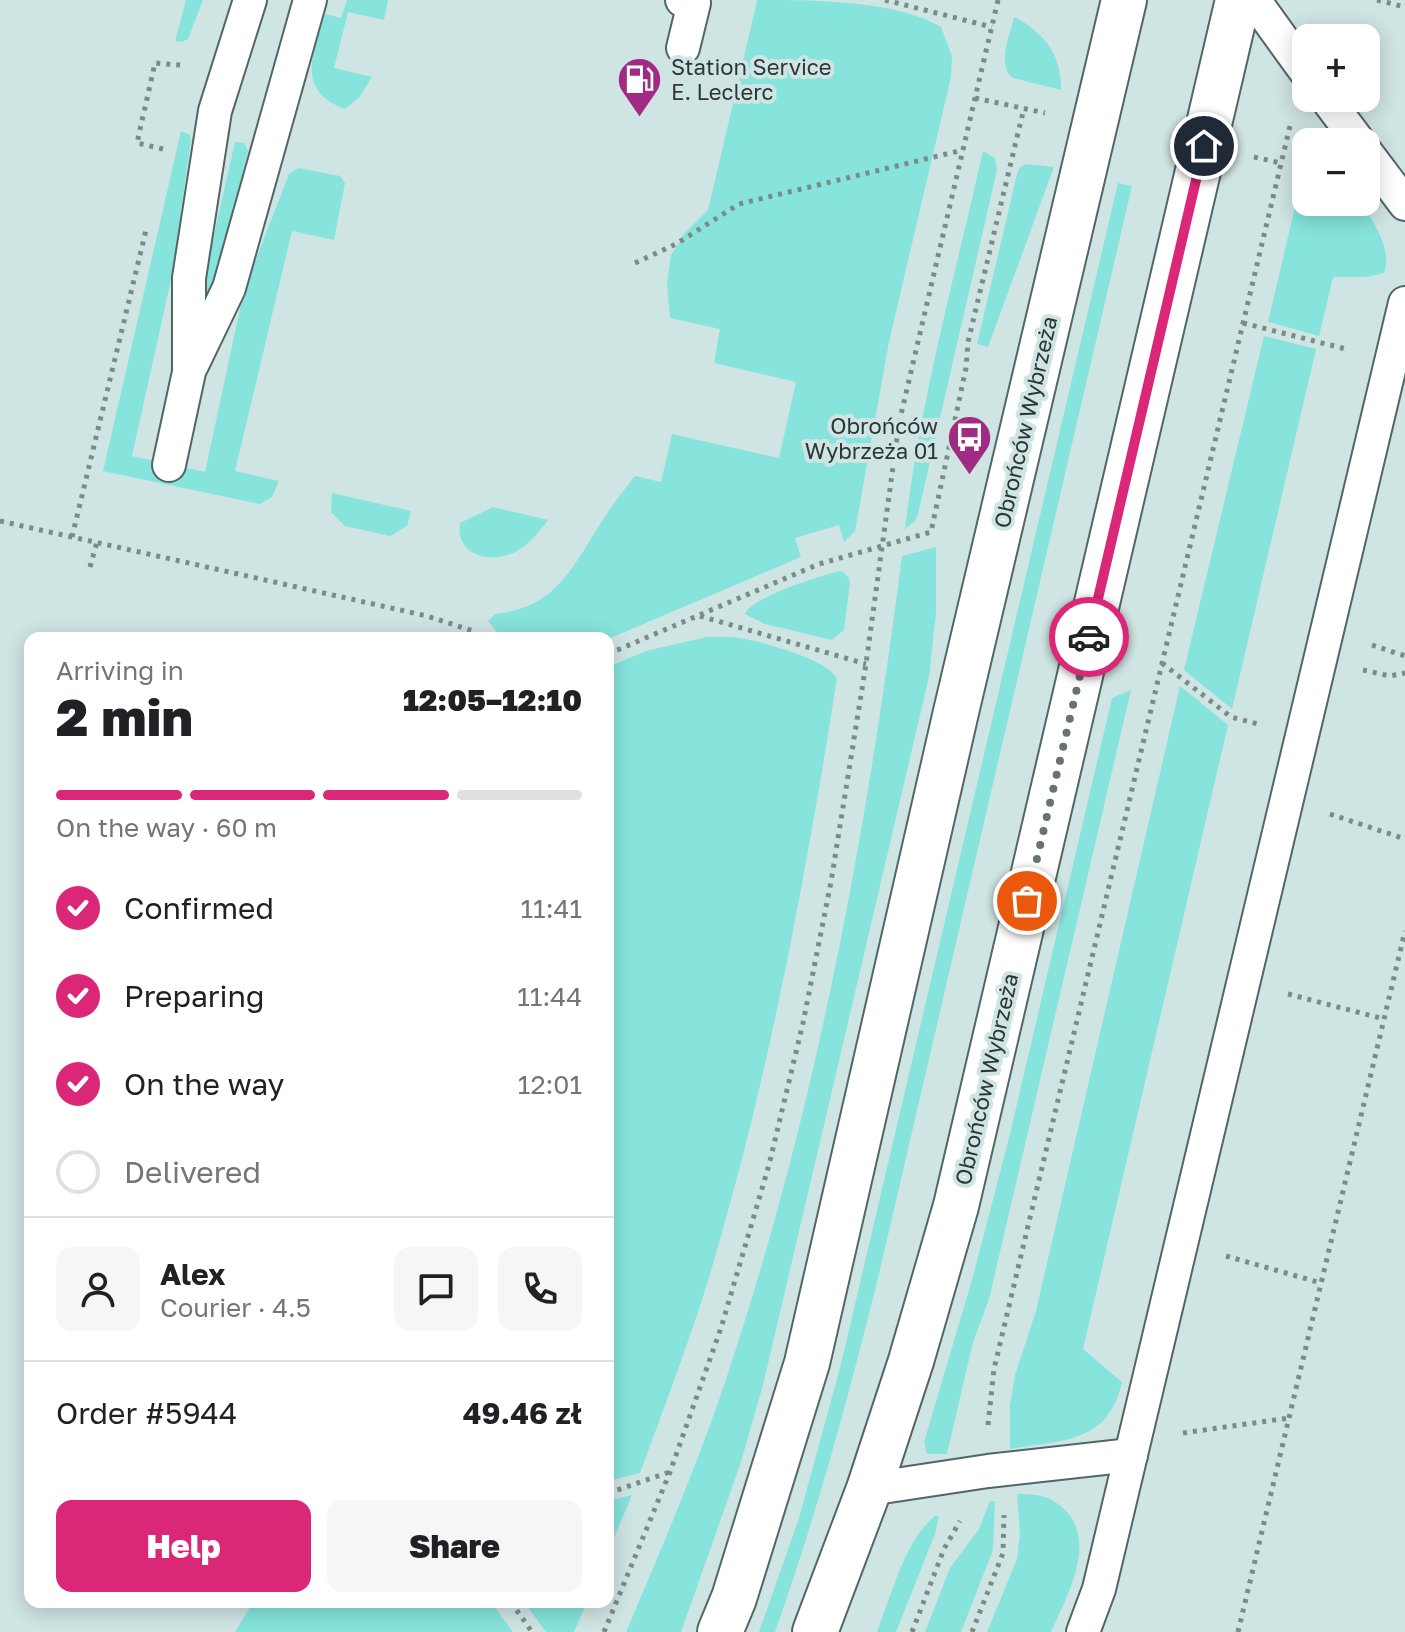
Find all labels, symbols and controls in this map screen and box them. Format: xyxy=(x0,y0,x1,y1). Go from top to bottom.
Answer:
map controls xyxy=(1292,24,1380,216)
button: + xyxy=(1292,24,1380,112)
place label: Station Service E. Leclerc xyxy=(671,53,832,105)
fuel station icon: Station Service E. Leclerc xyxy=(616,55,664,118)
pin xyxy=(1170,112,1238,180)
icon: home xyxy=(1182,124,1226,168)
button: − xyxy=(1292,128,1380,216)
street label: Obrońców Wybrzeża xyxy=(987,313,1063,531)
place label: Obrońców Wybrzeża 01 xyxy=(805,412,938,464)
bus stop icon: Obrońców Wybrzeża 01 xyxy=(945,414,993,477)
courier xyxy=(1049,597,1129,677)
icon: car xyxy=(1067,615,1111,659)
text: Arriving in xyxy=(56,655,184,686)
text: 12:05–12:10 xyxy=(403,682,582,718)
text: 2 min xyxy=(56,685,193,747)
text: On the way · 60 m xyxy=(56,812,277,843)
pin xyxy=(993,867,1061,935)
icon: bag xyxy=(1005,879,1049,923)
icon: check xyxy=(56,886,100,930)
text: Confirmed xyxy=(124,890,274,926)
text: 11:41 xyxy=(521,893,582,924)
street label: Obrońców Wybrzeża xyxy=(948,970,1024,1188)
icon: check xyxy=(56,974,100,1018)
text: Preparing xyxy=(124,978,265,1014)
text: 11:44 xyxy=(517,981,582,1012)
icon: check xyxy=(56,1062,100,1106)
text: On the way xyxy=(124,1066,284,1102)
text: 12:01 xyxy=(518,1069,582,1100)
text: Delivered xyxy=(124,1154,261,1190)
button: person xyxy=(56,1247,140,1331)
button: chat xyxy=(394,1247,478,1331)
button: phone xyxy=(498,1247,582,1331)
text: Alex xyxy=(160,1256,225,1292)
text: Courier · 4.5 xyxy=(160,1292,311,1323)
text: Order #5944 xyxy=(56,1395,237,1431)
text: 49.46 zł xyxy=(463,1395,582,1431)
button: Help xyxy=(56,1500,311,1592)
button: Share xyxy=(327,1500,582,1592)

